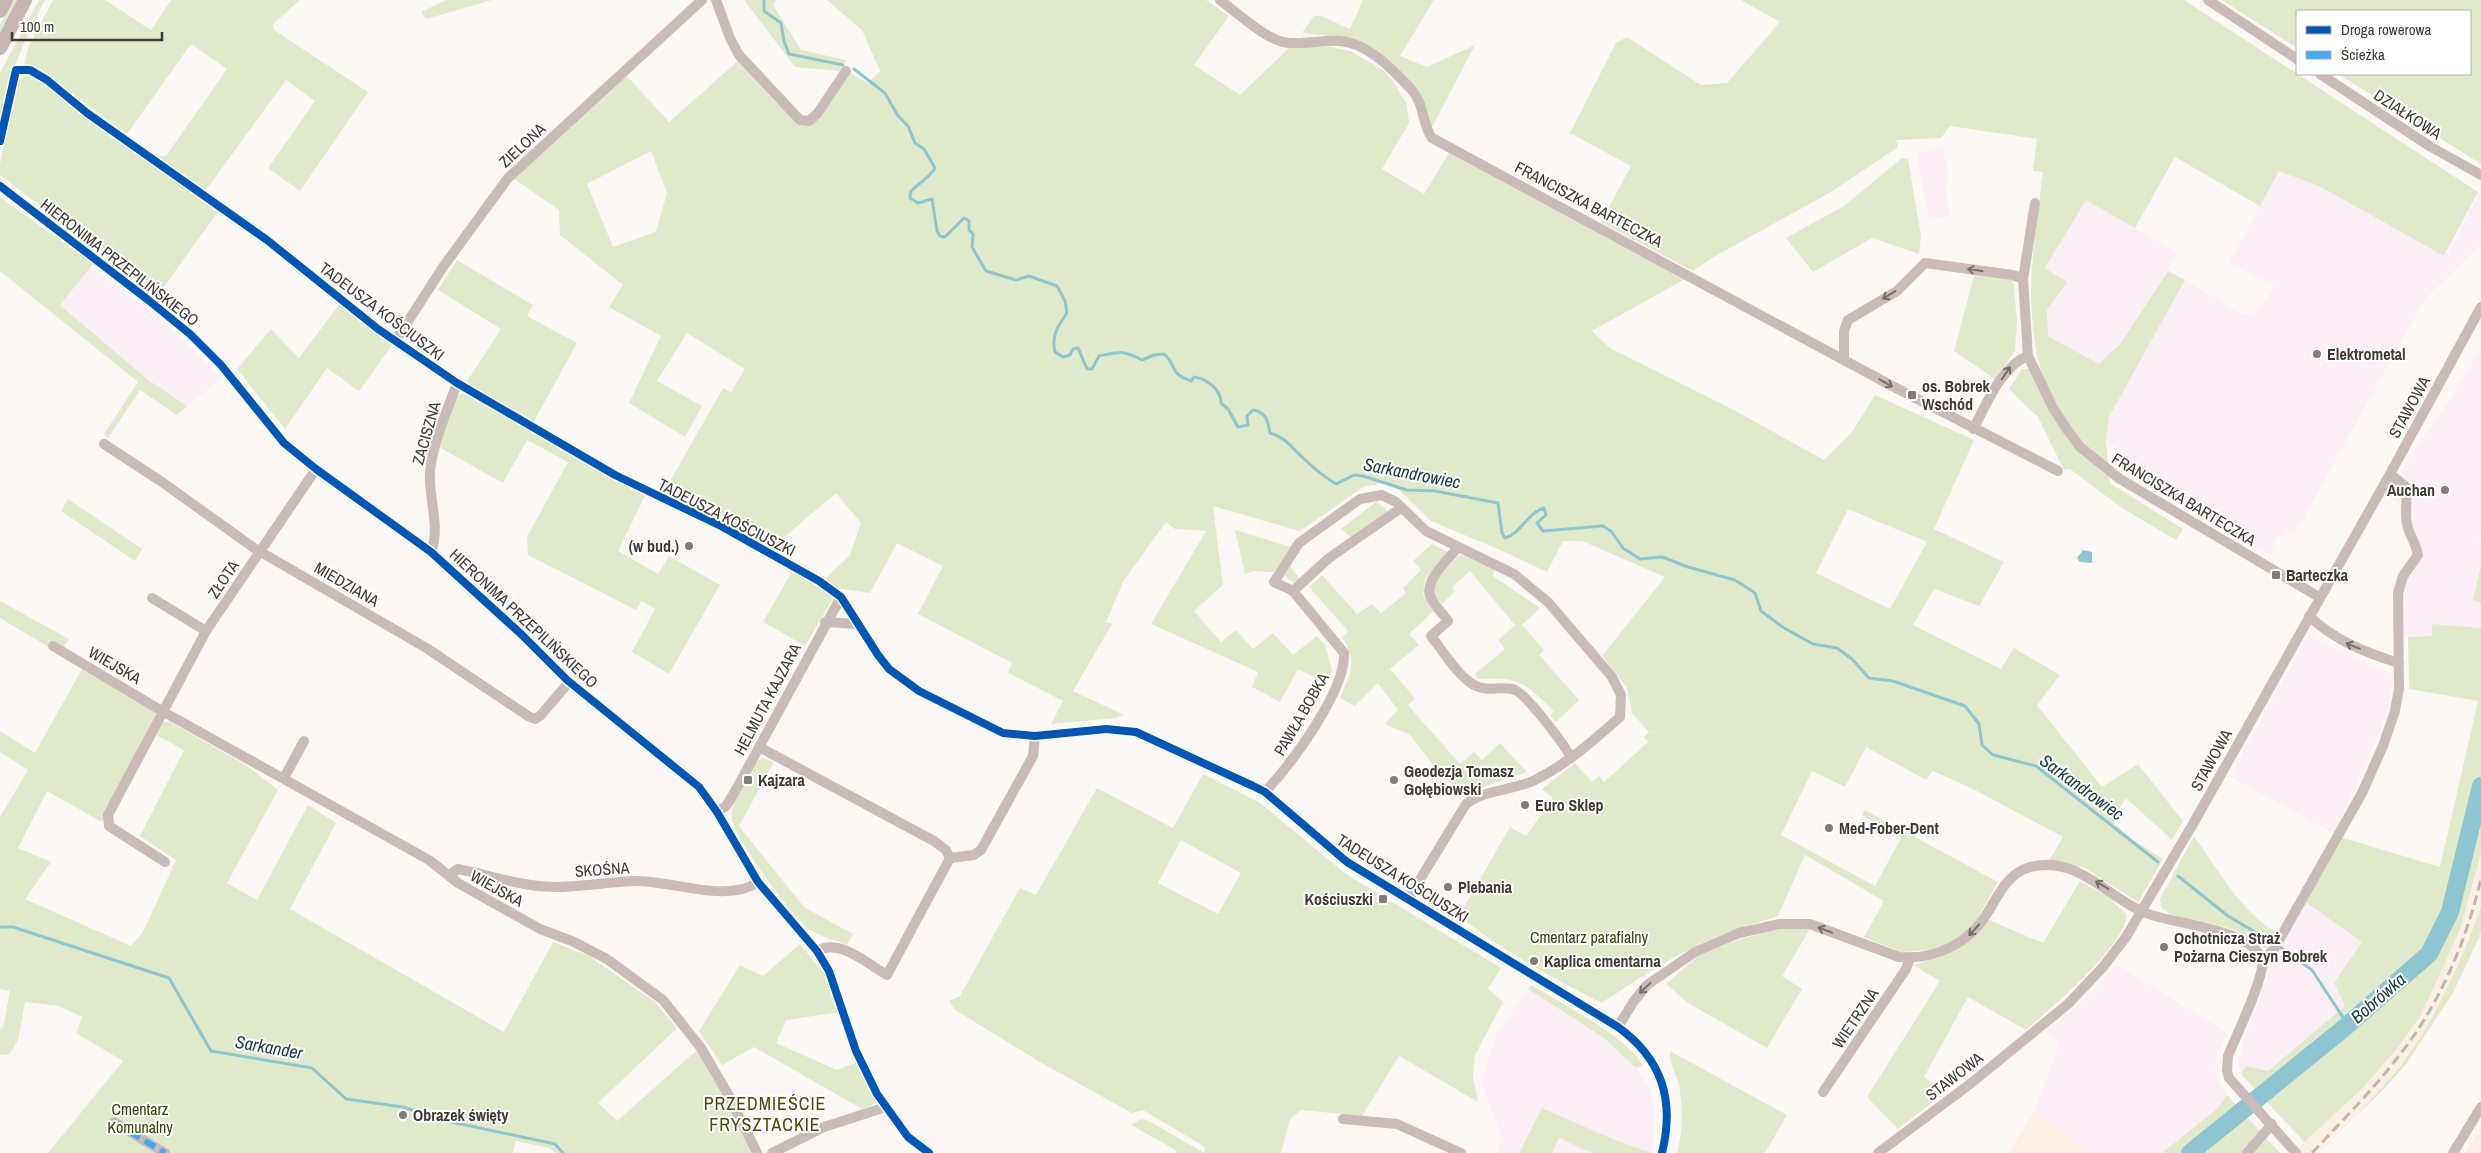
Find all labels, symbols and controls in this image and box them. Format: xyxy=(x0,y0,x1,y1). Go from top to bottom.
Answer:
scale bar xyxy=(12,10,162,42)
legend xyxy=(2296,10,2471,75)
text: 100 m xyxy=(20,16,54,37)
text: Droga rowerowa xyxy=(2341,19,2431,40)
text: Ścieżka xyxy=(2341,44,2385,65)
street label: DZIAŁKOWA xyxy=(2370,84,2446,144)
street label: ZIELONA xyxy=(494,118,550,172)
street label: FRANCISZKA BARTECZKA xyxy=(1511,156,1667,252)
street label: HIERONIMA PRZEPILIŃSKIEGO xyxy=(36,193,204,331)
street label: TADEUSZA KOŚCIUSZKI xyxy=(315,257,449,365)
one-way arrow xyxy=(1968,264,1984,274)
one-way arrow xyxy=(1882,291,1896,301)
place label: Elektrometal xyxy=(2327,343,2406,365)
marker: Elektrometal xyxy=(2311,348,2323,360)
one-way arrow xyxy=(2001,367,2011,381)
street label: STAWOWA xyxy=(2383,372,2435,442)
place label: os. Bobrek Wschód xyxy=(1922,375,1991,415)
one-way arrow xyxy=(1878,378,1893,388)
marker: os. Bobrek Wschód xyxy=(1906,389,1918,401)
street label: ZACISZNA xyxy=(406,399,446,467)
street label: FRANCISZKA BARTECZKA xyxy=(2108,447,2260,551)
water label: Sarkandrowiec xyxy=(1361,451,1463,495)
street label: TADEUSZA KOŚCIUSZKI xyxy=(655,473,799,561)
place label: Auchan xyxy=(2387,479,2435,501)
marker: Auchan xyxy=(2439,484,2451,496)
place label: (w bud.) xyxy=(629,535,679,557)
marker: (w bud.) xyxy=(683,540,695,552)
street label: HIERONIMA PRZEPILIŃSKIEGO xyxy=(445,543,603,693)
street label: ZŁOTA xyxy=(202,556,244,602)
street label: MIEDZIANA xyxy=(311,557,384,612)
place label: Barteczka xyxy=(2286,564,2349,586)
marker: Barteczka xyxy=(2270,569,2282,581)
street label: HELMUTA KAJZARA xyxy=(728,639,806,759)
street label: WIEJSKA xyxy=(85,641,146,689)
one-way arrow xyxy=(2346,641,2361,650)
street label: PAWŁA BOBKA xyxy=(1268,668,1334,760)
street label: STAWOWA xyxy=(2185,725,2237,795)
water label: Sarkandrowiec xyxy=(2035,748,2130,826)
place label: Geodezja Tomasz Gołębiowski xyxy=(1404,760,1514,800)
place label: Kajzara xyxy=(758,769,805,791)
marker: Kajzara xyxy=(742,774,754,786)
marker: Geodezja Tomasz Gołębiowski xyxy=(1388,774,1400,786)
place label: Euro Sklep xyxy=(1535,794,1604,816)
marker: Euro Sklep xyxy=(1519,799,1531,811)
place label: Med-Fober-Dent xyxy=(1839,817,1940,839)
marker: Med-Fober-Dent xyxy=(1823,822,1835,834)
street label: TADEUSZA KOŚCIUSZKI xyxy=(1333,829,1473,927)
street label: SKOŚNA xyxy=(574,856,630,882)
street label: WIEJSKA xyxy=(466,864,528,912)
place label: Plebania xyxy=(1458,876,1513,898)
one-way arrow xyxy=(2095,880,2109,890)
marker: Plebania xyxy=(1442,881,1454,893)
place label: Kościuszki xyxy=(1304,888,1373,910)
marker: Kościuszki xyxy=(1377,893,1389,905)
one-way arrow xyxy=(1968,924,1980,936)
one-way arrow xyxy=(1818,925,1833,934)
park label: Cmentarz parafialny xyxy=(1530,926,1648,948)
place label: Ochotnicza Straż Pożarna Cieszyn Bobrek xyxy=(2174,927,2328,967)
marker: Ochotnicza Straż Pożarna Cieszyn Bobrek xyxy=(2158,941,2170,953)
place label: Kaplica cmentarna xyxy=(1544,950,1661,972)
marker: Kaplica cmentarna xyxy=(1528,955,1540,967)
water label: Bobrówka xyxy=(2345,967,2411,1029)
one-way arrow xyxy=(1639,982,1652,994)
street label: WIETRZNA xyxy=(1827,983,1883,1053)
water label: Sarkander xyxy=(233,1029,306,1065)
street label: STAWOWA xyxy=(1921,1046,1987,1105)
district label: PRZEDMIEŚCIE FRYSZTACKIE xyxy=(704,1091,826,1137)
park label: Cmentarz Komunalny xyxy=(107,1098,173,1138)
place label: Obrazek święty xyxy=(413,1104,509,1126)
marker: Obrazek święty xyxy=(397,1109,409,1121)

